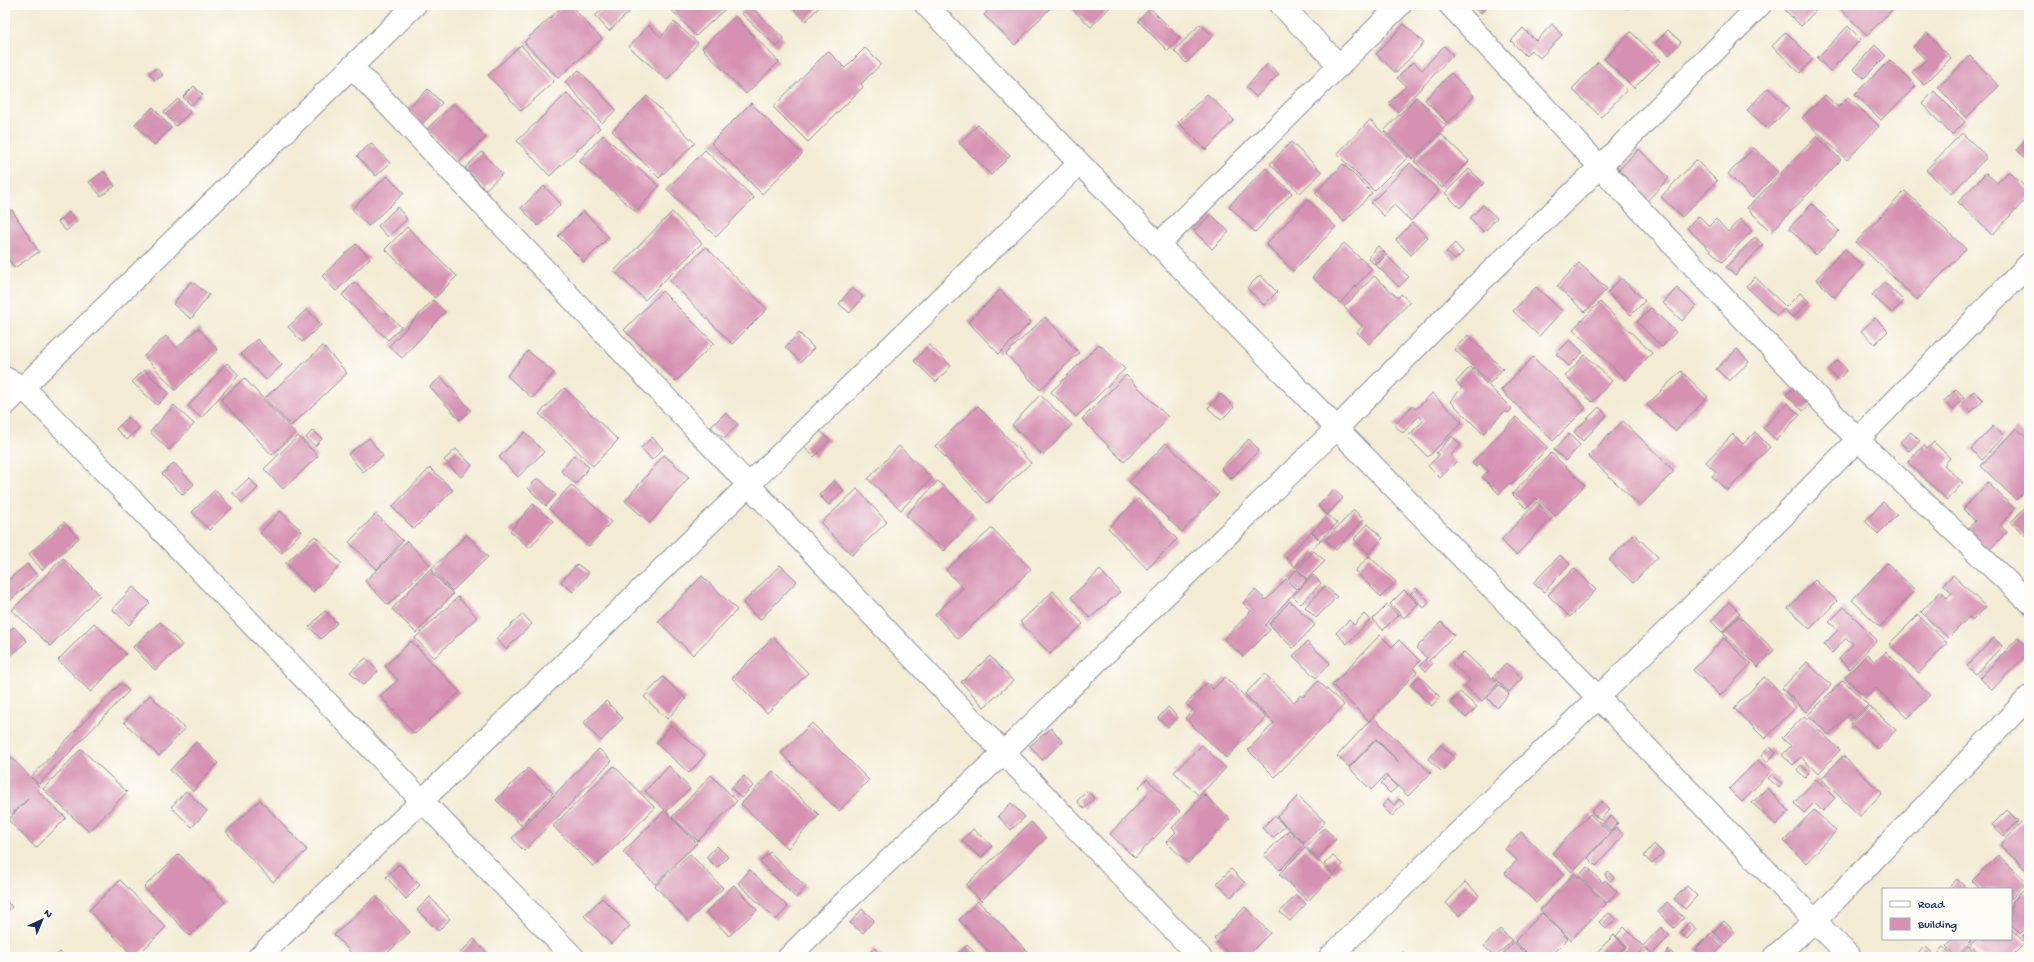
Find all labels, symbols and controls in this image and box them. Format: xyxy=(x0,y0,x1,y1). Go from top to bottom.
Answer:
legend xyxy=(1882,888,2012,940)
text: Road xyxy=(1918,899,1945,913)
north arrow xyxy=(22,900,62,940)
text: N xyxy=(41,907,54,921)
text: Building xyxy=(1917,919,1957,933)

